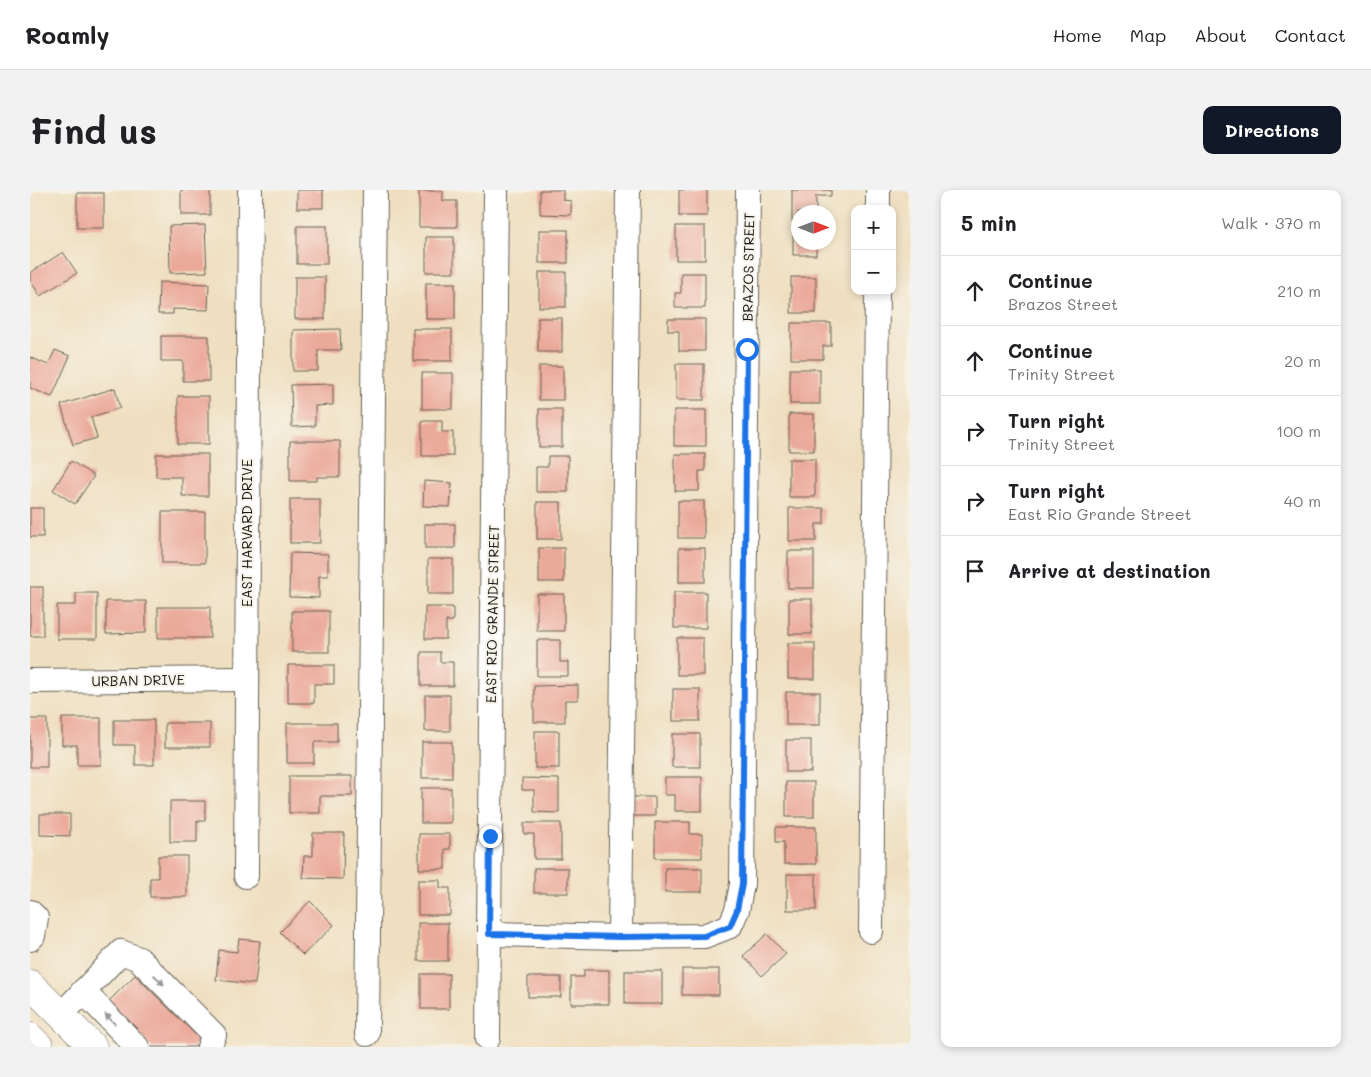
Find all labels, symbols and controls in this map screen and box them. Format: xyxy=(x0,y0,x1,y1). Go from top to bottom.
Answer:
text: Roamly xyxy=(25,19,109,50)
text: Home xyxy=(1053,23,1102,47)
text: Map xyxy=(1130,23,1166,47)
text: About xyxy=(1194,23,1247,47)
text: Contact xyxy=(1275,23,1346,47)
button: Directions xyxy=(1203,106,1341,154)
text: Find us xyxy=(30,107,157,153)
north arrow xyxy=(791,205,836,250)
map controls xyxy=(851,205,896,295)
button: + xyxy=(851,205,896,250)
text: 5 min xyxy=(961,209,1017,236)
street label: BRAZOS STREET xyxy=(738,212,758,322)
text: Walk · 370 m xyxy=(1221,212,1321,233)
button: − xyxy=(851,250,896,295)
text: Continue xyxy=(1008,268,1093,293)
icon: ahead xyxy=(961,277,989,305)
text: 210 m xyxy=(1277,280,1321,301)
text: Brazos Street xyxy=(1008,293,1118,314)
route start xyxy=(736,338,759,361)
text: Continue xyxy=(1008,338,1093,363)
icon: ahead xyxy=(961,347,989,375)
text: 20 m xyxy=(1284,350,1321,371)
text: Trinity Street xyxy=(1008,363,1115,384)
text: Turn right xyxy=(1008,408,1105,433)
icon: right xyxy=(961,417,989,445)
text: 100 m xyxy=(1276,420,1321,441)
text: Trinity Street xyxy=(1008,433,1115,454)
street label: EAST HARVARD DRIVE xyxy=(237,459,256,607)
text: Turn right xyxy=(1008,478,1105,503)
icon: right xyxy=(961,487,989,515)
text: 40 m xyxy=(1284,490,1321,511)
text: East Rio Grande Street xyxy=(1008,503,1192,524)
street label: EAST RIO GRANDE STREET xyxy=(481,524,503,703)
icon: arrive xyxy=(961,557,989,585)
text: Arrive at destination xyxy=(1008,558,1211,583)
street label: URBAN DRIVE xyxy=(91,670,185,690)
route end xyxy=(479,825,502,848)
one-way arrow xyxy=(153,974,165,986)
one-way arrow xyxy=(104,1013,116,1025)

